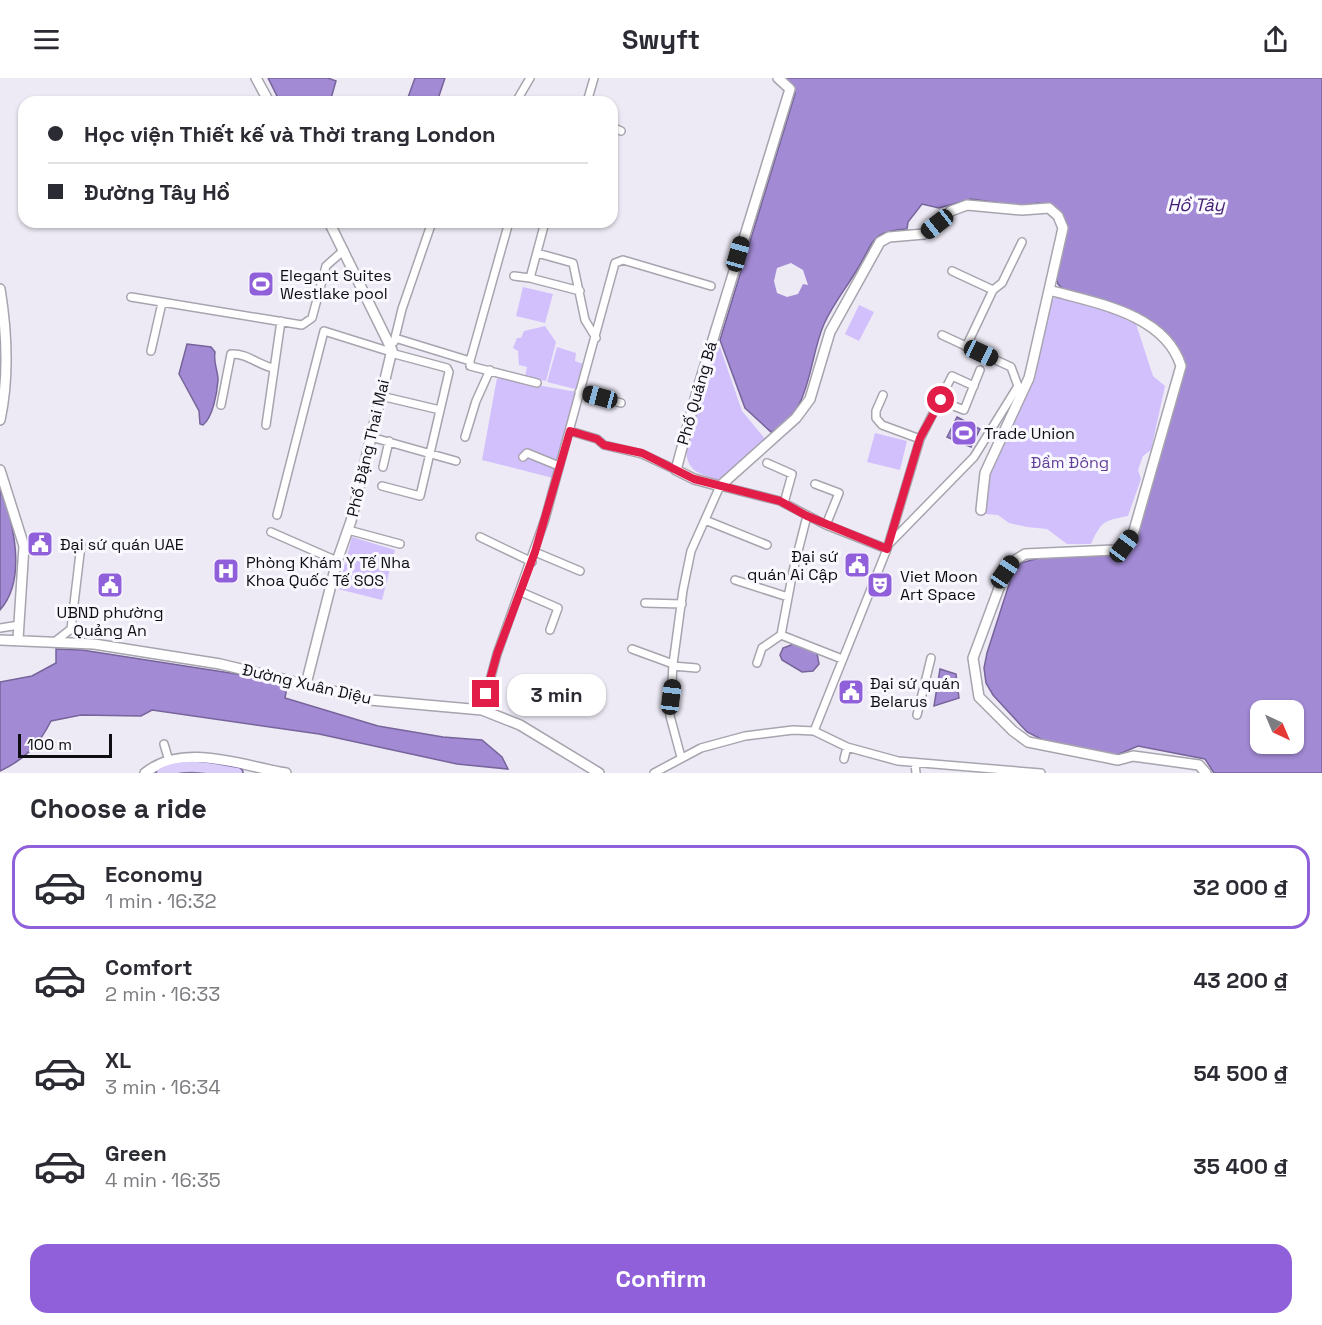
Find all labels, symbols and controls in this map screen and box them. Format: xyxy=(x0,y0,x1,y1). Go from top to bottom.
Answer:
text: Swyft xyxy=(622,22,700,57)
icon: menu xyxy=(30,23,63,56)
icon: share xyxy=(1259,23,1292,56)
text: Học viện Thiết kế và Thời trang London xyxy=(84,120,496,148)
text: Đường Tây Hồ xyxy=(84,178,230,206)
water label: Hồ Tây xyxy=(1167,193,1226,216)
car xyxy=(917,206,957,242)
car xyxy=(724,234,752,274)
place label: Elegant Suites Westlake pool xyxy=(280,265,391,304)
sports icon: Elegant Suites Westlake pool xyxy=(246,269,276,299)
car xyxy=(961,337,1001,369)
street label: Phố Quảng Bá xyxy=(672,339,722,447)
street label: Phố Đặng Thai Mai xyxy=(342,377,394,519)
car xyxy=(580,384,620,410)
route start xyxy=(927,386,954,413)
sports icon: Trade Union xyxy=(949,418,979,448)
place label: Trade Union xyxy=(984,423,1075,444)
park label: Đầm Đông xyxy=(1031,452,1109,473)
car xyxy=(1106,526,1142,566)
public building icon: Đại sứ quán UAE xyxy=(25,529,55,559)
place label: Đại sứ quán UAE xyxy=(60,534,184,555)
place label: Đại sứ quán Ai Cập xyxy=(747,546,838,585)
public building icon: Đại sứ quán Ai Cập xyxy=(842,550,872,580)
place label: Phòng Khám Y Tế Nha Khoa Quốc Tế SOS xyxy=(246,552,410,591)
car xyxy=(987,552,1023,592)
hospital icon: Phòng Khám Y Tế Nha Khoa Quốc Tế SOS xyxy=(211,556,241,586)
place label: Viet Moon Art Space xyxy=(900,566,978,605)
public building icon: UBND phường Quảng An xyxy=(95,570,125,600)
theatre icon: Viet Moon Art Space xyxy=(865,570,895,600)
place label: UBND phường Quảng An xyxy=(57,602,163,641)
street label: Đường Xuân Diệu xyxy=(240,659,374,709)
callout: 3 min xyxy=(507,673,606,715)
place label: Đại sứ quán Belarus xyxy=(870,673,960,712)
public building icon: Đại sứ quán Belarus xyxy=(836,677,866,707)
car xyxy=(660,678,682,716)
route end xyxy=(472,680,499,707)
text: 3 min xyxy=(531,682,582,708)
north arrow xyxy=(1250,700,1304,754)
map controls xyxy=(1250,700,1304,754)
scale bar xyxy=(18,731,112,758)
text: 100 m xyxy=(27,734,72,755)
text: Choose a ride xyxy=(30,791,207,826)
icon: car xyxy=(33,860,87,914)
text: Economy xyxy=(105,860,203,888)
text: 32 000 ₫ xyxy=(1193,873,1289,901)
text: 1 min · 16:32 xyxy=(105,888,217,914)
icon: car xyxy=(33,953,87,1007)
text: Comfort xyxy=(105,953,193,981)
text: 43 200 ₫ xyxy=(1193,966,1289,994)
text: 2 min · 16:33 xyxy=(105,981,220,1007)
icon: car xyxy=(33,1046,87,1100)
text: XL xyxy=(105,1046,131,1074)
text: 54 500 ₫ xyxy=(1193,1059,1289,1087)
text: 3 min · 16:34 xyxy=(105,1074,221,1100)
icon: car xyxy=(33,1139,87,1193)
text: Green xyxy=(105,1139,167,1167)
text: 35 400 ₫ xyxy=(1193,1152,1289,1180)
text: 4 min · 16:35 xyxy=(105,1167,221,1193)
button: Confirm xyxy=(30,1244,1292,1313)

